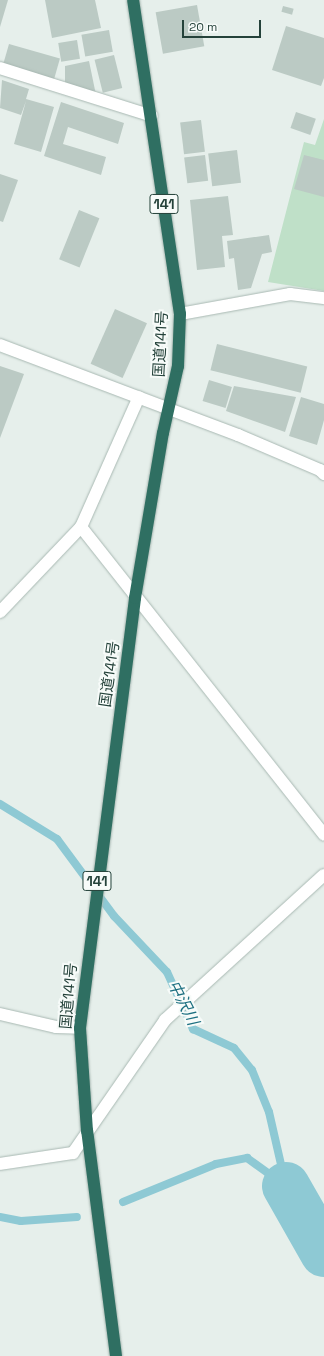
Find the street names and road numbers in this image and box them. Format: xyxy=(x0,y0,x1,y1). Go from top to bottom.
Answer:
road number: 141 xyxy=(149,192,179,216)
street label: 国道141号 xyxy=(149,310,171,378)
street label: 国道141号 xyxy=(95,640,123,708)
road number: 141 xyxy=(82,869,112,893)
street label: 国道141号 xyxy=(56,962,80,1030)

